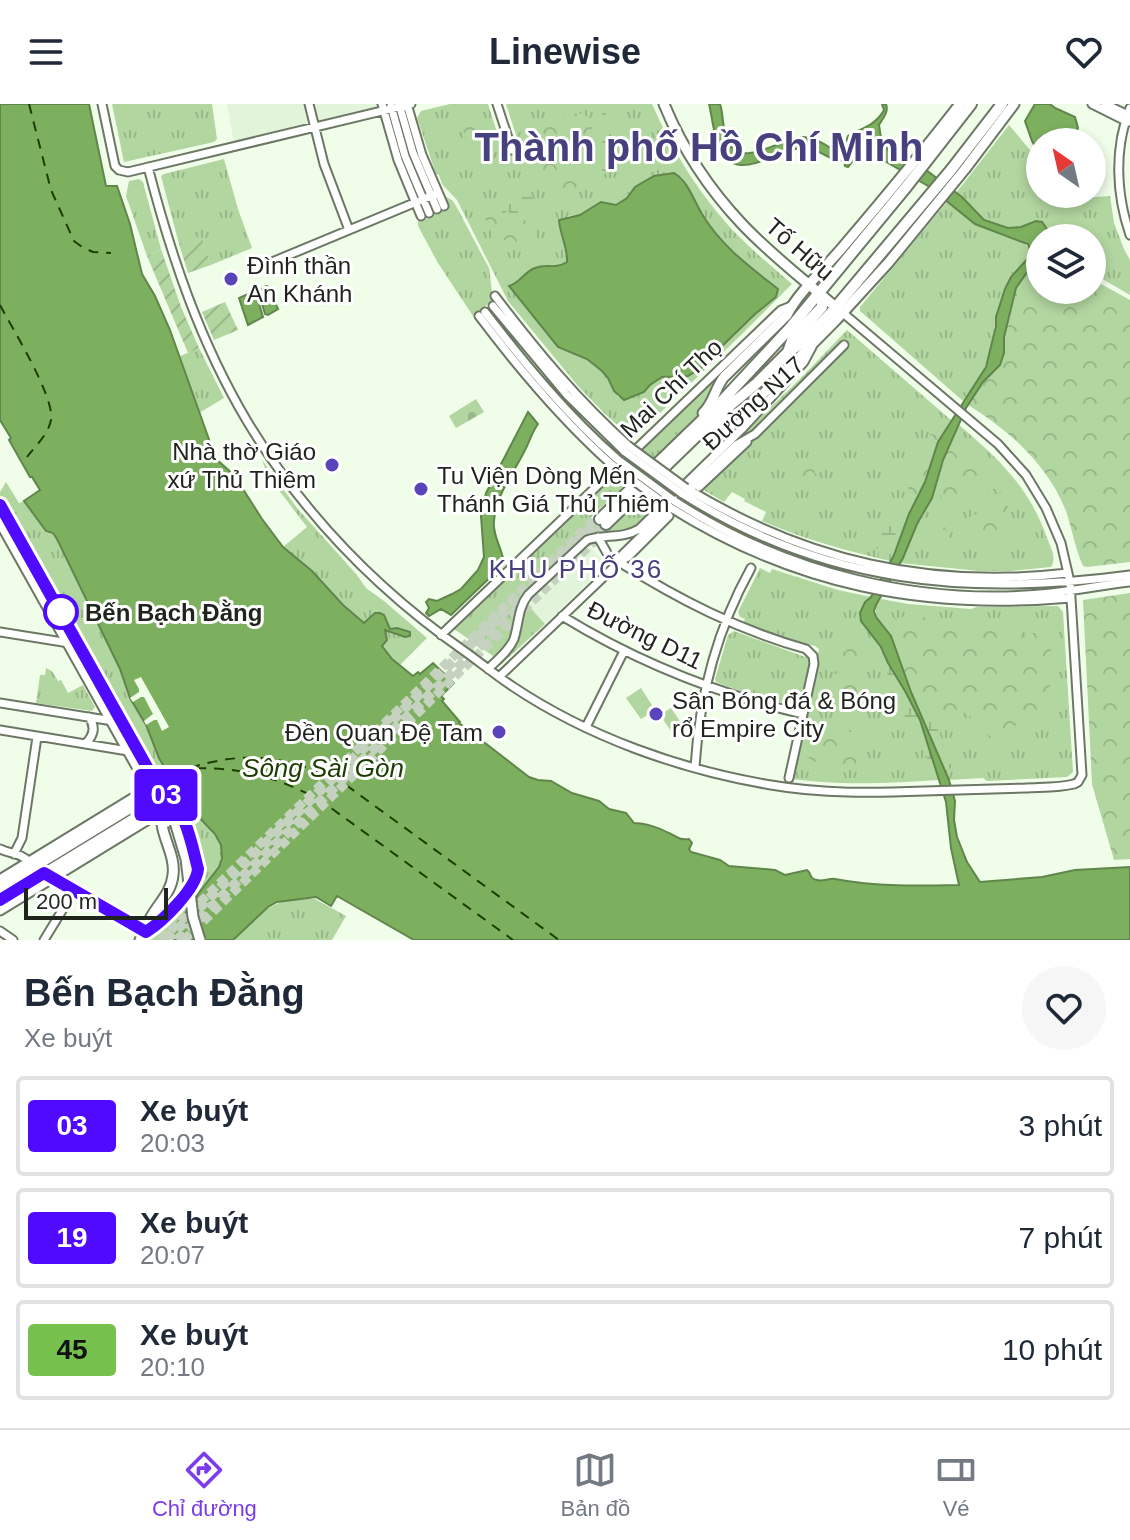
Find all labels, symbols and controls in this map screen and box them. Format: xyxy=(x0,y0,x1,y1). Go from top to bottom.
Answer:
icon: menu xyxy=(24,30,68,74)
icon: heart xyxy=(1062,30,1106,74)
text: Linewise xyxy=(489,31,641,72)
district label: Thành phố Hồ Chí Minh xyxy=(475,125,923,169)
north arrow xyxy=(1026,128,1106,208)
map controls xyxy=(1026,128,1106,304)
street label: Tố Hữu xyxy=(760,212,840,286)
button: layers xyxy=(1026,224,1106,304)
place label: Đình thần An Khánh xyxy=(247,252,352,307)
marker: Đình thần An Khánh xyxy=(222,270,240,288)
street label: Mai Chí Thọ xyxy=(615,333,727,443)
street label: Đường N17 xyxy=(697,351,809,455)
place label: Nhà thờ Giáo xứ Thủ Thiêm xyxy=(167,438,316,493)
marker: Nhà thờ Giáo xứ Thủ Thiêm xyxy=(323,456,341,474)
place label: Tu Viện Dòng Mến Thánh Giá Thủ Thiêm xyxy=(437,462,670,517)
marker: Tu Viện Dòng Mến Thánh Giá Thủ Thiêm xyxy=(412,480,430,498)
district label: KHU PHỐ 36 xyxy=(489,554,663,584)
marker: Bến Bạch Đằng xyxy=(44,595,78,629)
street label: Đường D11 xyxy=(583,596,707,674)
place label: Bến Bạch Đằng xyxy=(85,599,262,626)
place label: Sân Bóng đá & Bóng rổ Empire City xyxy=(672,687,896,742)
marker: Sân Bóng đá & Bóng rổ Empire City xyxy=(647,705,665,723)
place label: Đền Quan Đệ Tam xyxy=(285,719,483,746)
marker: Đền Quan Đệ Tam xyxy=(490,723,508,741)
water label: Sông Sài Gòn xyxy=(242,753,404,783)
line badge: 03 xyxy=(130,769,202,821)
text: 03 xyxy=(150,779,182,810)
scale bar xyxy=(24,884,168,920)
text: 200 m xyxy=(36,889,97,914)
button: heart xyxy=(1022,966,1106,1050)
text: Bến Bạch Đằng xyxy=(24,972,305,1014)
text: Xe buýt xyxy=(24,1023,112,1053)
text: Xe buýt xyxy=(140,1094,248,1127)
text: 3 phút xyxy=(1019,1109,1102,1142)
text: 03 xyxy=(56,1110,88,1141)
text: 20:03 xyxy=(140,1128,205,1158)
text: Xe buýt xyxy=(140,1206,248,1239)
text: 7 phút xyxy=(1019,1221,1102,1254)
text: 19 xyxy=(56,1222,88,1253)
text: 20:07 xyxy=(140,1240,205,1270)
text: Xe buýt xyxy=(140,1318,248,1351)
text: 10 phút xyxy=(1002,1333,1102,1366)
text: 45 xyxy=(56,1334,88,1365)
text: 20:10 xyxy=(140,1352,205,1382)
tab: Chỉ đường xyxy=(152,1448,257,1522)
tab: Bản đồ xyxy=(561,1448,630,1522)
tab: Vé xyxy=(934,1448,978,1522)

